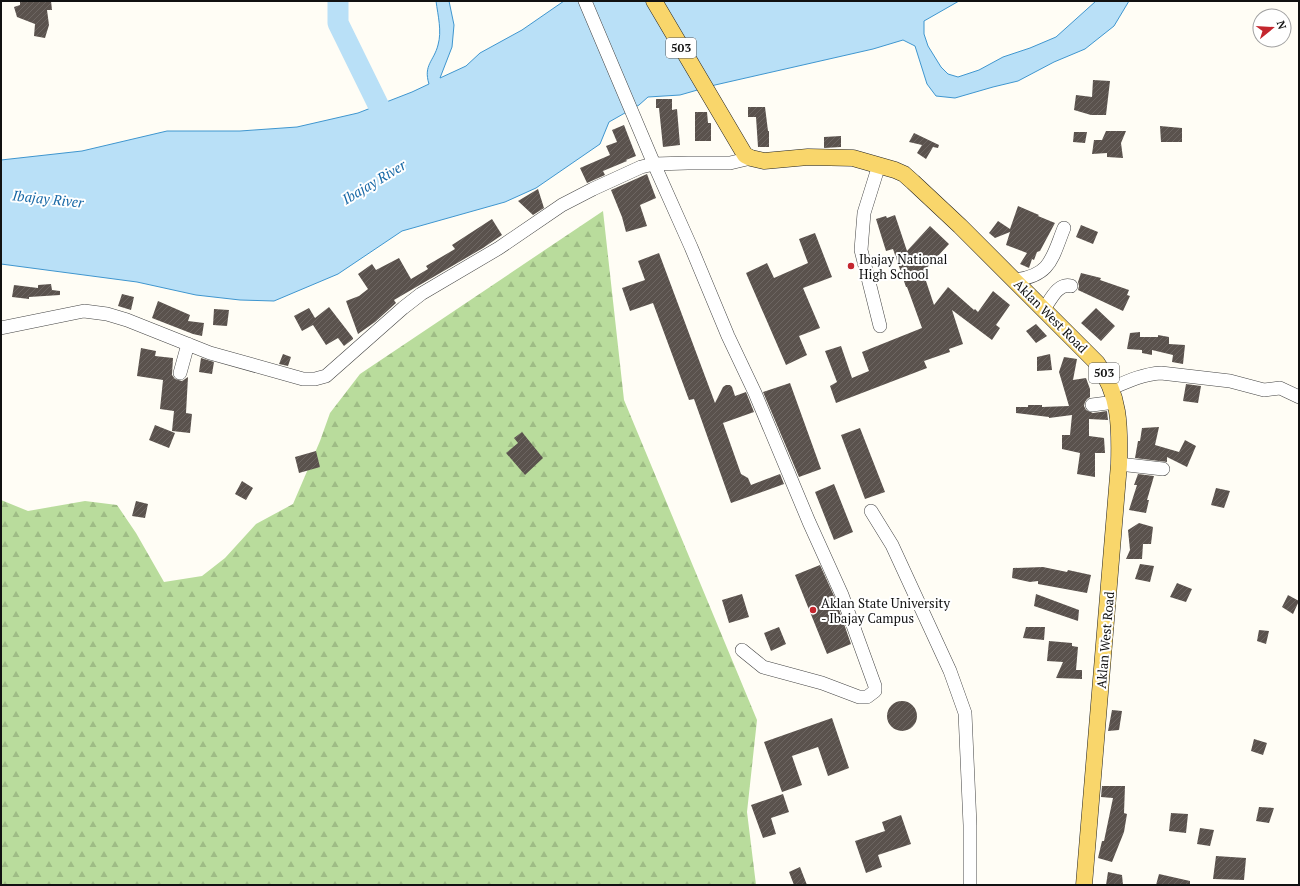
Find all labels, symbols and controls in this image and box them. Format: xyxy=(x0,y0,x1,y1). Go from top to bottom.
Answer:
north arrow xyxy=(1252,8,1292,48)
text: N xyxy=(1274,19,1290,32)
road number: 503 xyxy=(666,38,696,58)
water label: Ibajay River xyxy=(337,155,410,209)
water label: Ibajay River xyxy=(11,185,85,212)
place label: Ibajay National High School xyxy=(859,250,948,283)
marker: Ibajay National High School xyxy=(846,261,856,271)
street label: Aklan West Road xyxy=(1010,275,1092,357)
road number: 503 xyxy=(1089,363,1119,383)
street label: Aklan West Road xyxy=(1092,591,1118,689)
place label: Aklan State University - Ibajay Campus xyxy=(821,594,950,627)
marker: Aklan State University - Ibajay Campus xyxy=(808,605,818,615)

